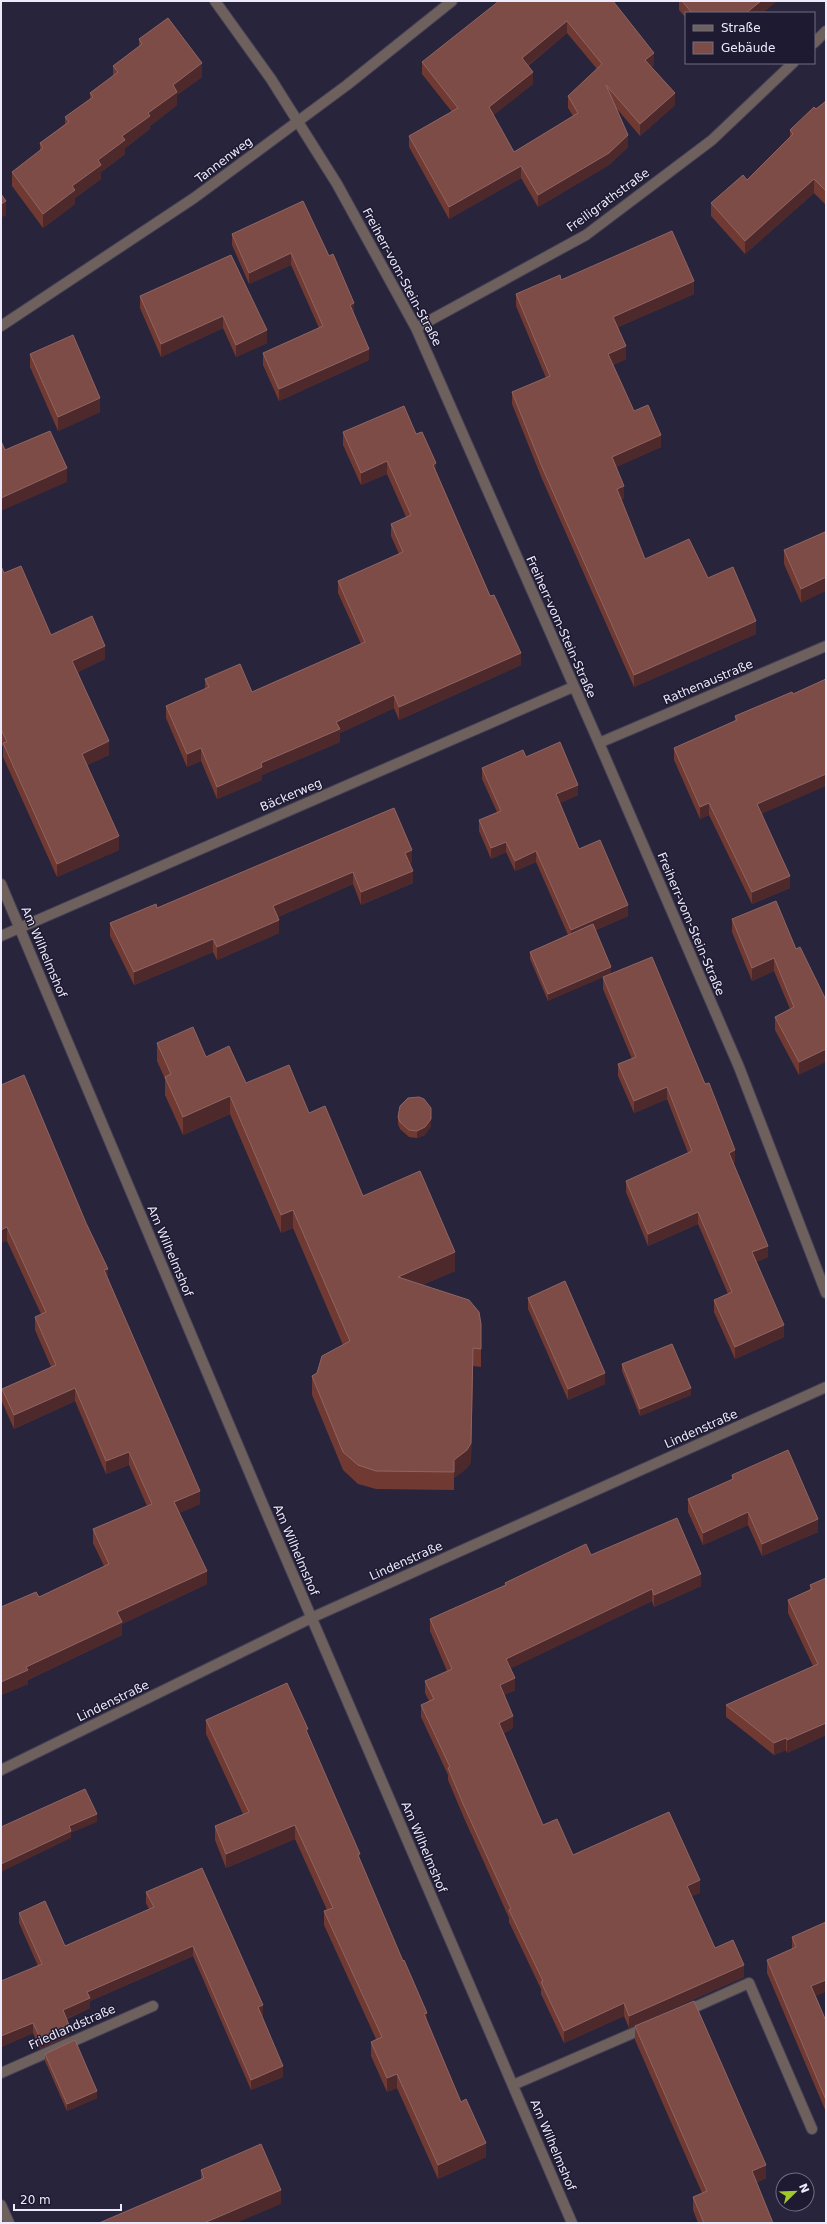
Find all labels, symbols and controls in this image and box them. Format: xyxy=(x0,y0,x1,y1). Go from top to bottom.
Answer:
legend xyxy=(685,12,815,64)
text: Straße xyxy=(721,21,761,35)
text: Gebäude xyxy=(721,41,775,55)
street label: Tannenweg xyxy=(192,134,255,187)
street label: Freiligrathstraße xyxy=(564,165,652,235)
street label: Freiherr-vom-Stein-Straße xyxy=(360,206,444,348)
street label: Freiherr-vom-Stein-Straße xyxy=(523,554,599,700)
street label: Rathenaustraße xyxy=(661,657,755,707)
street label: Bäckerweg xyxy=(258,776,324,814)
street label: Freiherr-vom-Stein-Straße xyxy=(654,850,728,998)
street label: Am Wilhelmshof xyxy=(19,904,70,1000)
street label: Am Wilhelmshof xyxy=(145,1203,196,1299)
street label: Lindenstraße xyxy=(662,1407,740,1451)
street label: Am Wilhelmshof xyxy=(271,1502,322,1598)
street label: Lindenstraße xyxy=(367,1539,445,1583)
street label: Lindenstraße xyxy=(75,1678,151,1724)
street label: Am Wilhelmshof xyxy=(399,1799,450,1895)
street label: Friedlandstraße xyxy=(26,2002,118,2052)
street label: Am Wilhelmshof xyxy=(528,2097,579,2193)
north arrow xyxy=(775,2172,815,2212)
text: N xyxy=(796,2182,812,2195)
scale bar xyxy=(14,2186,121,2212)
text: 20 m xyxy=(20,2193,51,2207)

